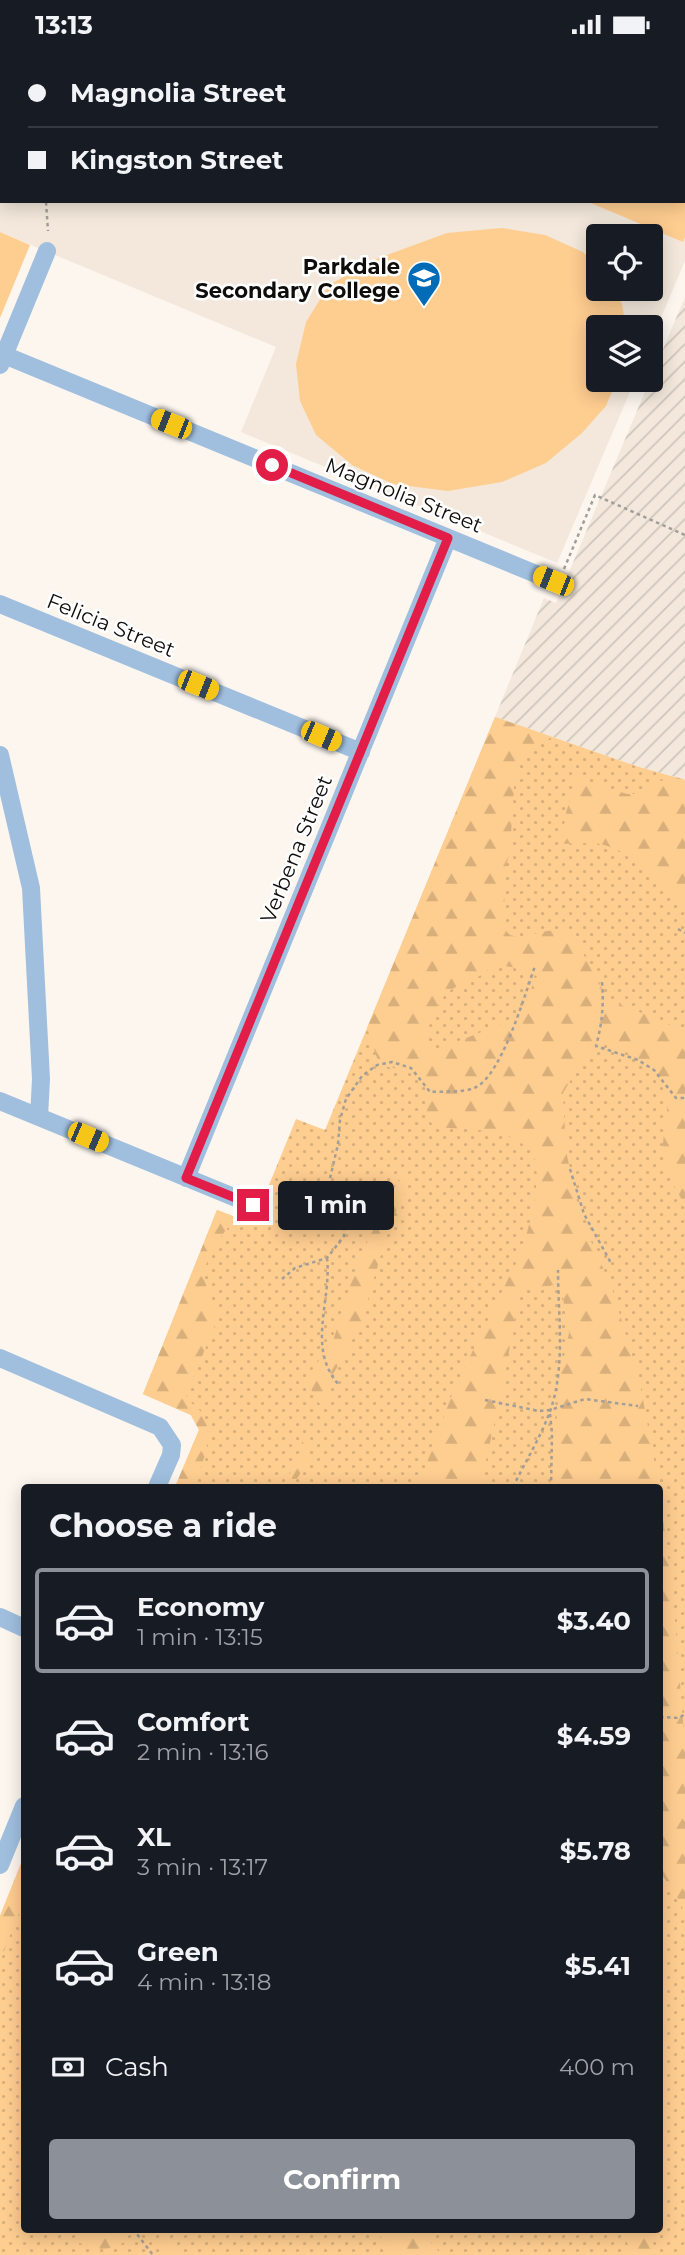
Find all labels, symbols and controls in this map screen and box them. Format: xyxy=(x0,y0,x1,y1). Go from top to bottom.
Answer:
text: 13:13 xyxy=(35,9,93,41)
text: Magnolia Street xyxy=(70,77,286,109)
text: Kingston Street xyxy=(70,144,283,176)
map controls xyxy=(586,224,663,392)
button: locate xyxy=(586,224,663,301)
place label: Parkdale Secondary College xyxy=(195,254,400,303)
school or university icon: Parkdale Secondary College xyxy=(405,259,443,308)
button: layers xyxy=(586,315,663,392)
car xyxy=(148,406,195,442)
route start xyxy=(256,449,288,481)
street label: Magnolia Street xyxy=(322,452,486,538)
car xyxy=(530,563,577,599)
street label: Felicia Street xyxy=(43,588,179,662)
car xyxy=(175,667,222,703)
car xyxy=(298,718,345,754)
street label: Verbena Street xyxy=(255,772,337,926)
car xyxy=(65,1119,112,1155)
callout: 1 min xyxy=(278,1181,393,1229)
route end xyxy=(237,1189,269,1221)
text: 1 min xyxy=(305,1191,367,1219)
text: Choose a ride xyxy=(49,1506,277,1545)
icon: car xyxy=(53,1589,116,1652)
text: Economy xyxy=(137,1591,264,1623)
text: $3.40 xyxy=(557,1605,631,1637)
text: 1 min · 13:15 xyxy=(137,1623,263,1651)
icon: car xyxy=(53,1704,116,1767)
text: Comfort xyxy=(137,1706,249,1738)
text: $4.59 xyxy=(557,1720,631,1752)
text: 2 min · 13:16 xyxy=(137,1738,269,1766)
icon: car xyxy=(53,1819,116,1882)
text: XL xyxy=(137,1821,171,1853)
text: $5.78 xyxy=(560,1835,631,1867)
text: 3 min · 13:17 xyxy=(137,1853,268,1881)
icon: car xyxy=(53,1934,116,1997)
text: Green xyxy=(137,1936,219,1968)
text: $5.41 xyxy=(565,1950,631,1982)
text: 4 min · 13:18 xyxy=(137,1968,271,1996)
icon: cash xyxy=(49,2048,87,2086)
text: Cash xyxy=(105,2051,169,2083)
text: 400 m xyxy=(559,2053,635,2081)
button: Confirm xyxy=(49,2139,635,2219)

